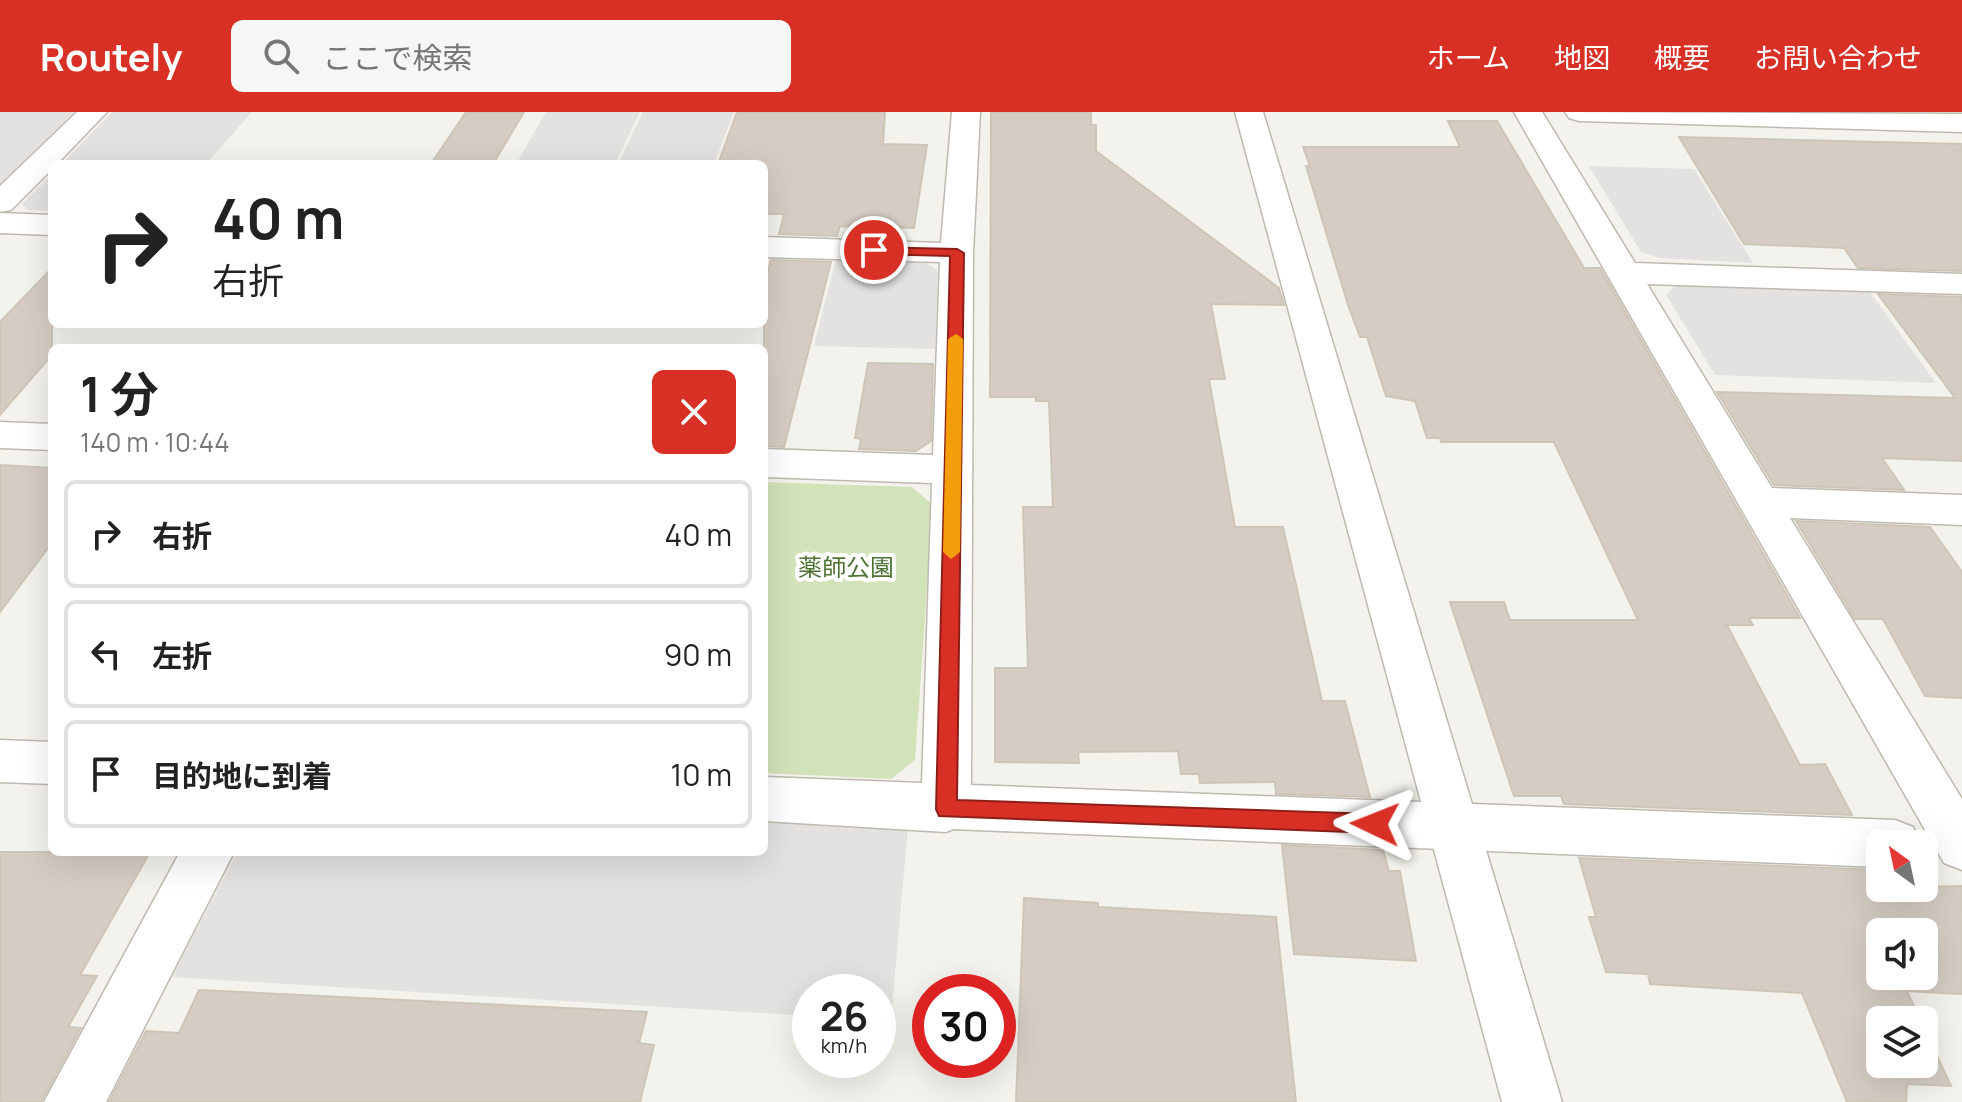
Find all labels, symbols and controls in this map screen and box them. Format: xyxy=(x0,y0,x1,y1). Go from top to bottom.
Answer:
search box xyxy=(231,20,791,92)
text: Routely xyxy=(40,30,183,82)
icon: search xyxy=(259,34,303,78)
text: ここで検索 xyxy=(323,37,473,78)
text: ホーム xyxy=(1427,38,1510,76)
text: 地図 xyxy=(1554,38,1610,76)
text: 概要 xyxy=(1654,38,1710,76)
text: お問い合わせ xyxy=(1754,38,1922,76)
text: 40 m xyxy=(212,179,344,256)
icon: right xyxy=(80,192,184,296)
pin xyxy=(840,216,908,284)
icon: arrive xyxy=(852,228,896,272)
text: 右折 xyxy=(212,256,284,305)
text: 1 分 xyxy=(80,361,159,426)
button: close xyxy=(652,370,736,454)
text: 140 m · 10:44 xyxy=(80,424,230,460)
icon: right xyxy=(84,512,128,556)
text: 40 m xyxy=(665,514,732,555)
text: 右折 xyxy=(152,515,212,556)
park label: 薬師公園 xyxy=(798,550,894,583)
icon: left xyxy=(84,632,128,676)
text: 90 m xyxy=(664,634,732,675)
text: 左折 xyxy=(152,635,212,676)
icon: arrive xyxy=(84,752,128,796)
text: 10 m xyxy=(671,754,732,795)
text: 目的地に到着 xyxy=(152,755,332,796)
position arrow xyxy=(1333,782,1417,866)
north arrow xyxy=(1866,830,1938,902)
map controls xyxy=(1866,830,1938,1078)
button: sound xyxy=(1866,918,1938,990)
speed limit sign: 30 xyxy=(912,974,1016,1078)
text: 26 xyxy=(820,988,868,1043)
button: layers xyxy=(1866,1006,1938,1078)
text: km/h xyxy=(821,1032,867,1059)

